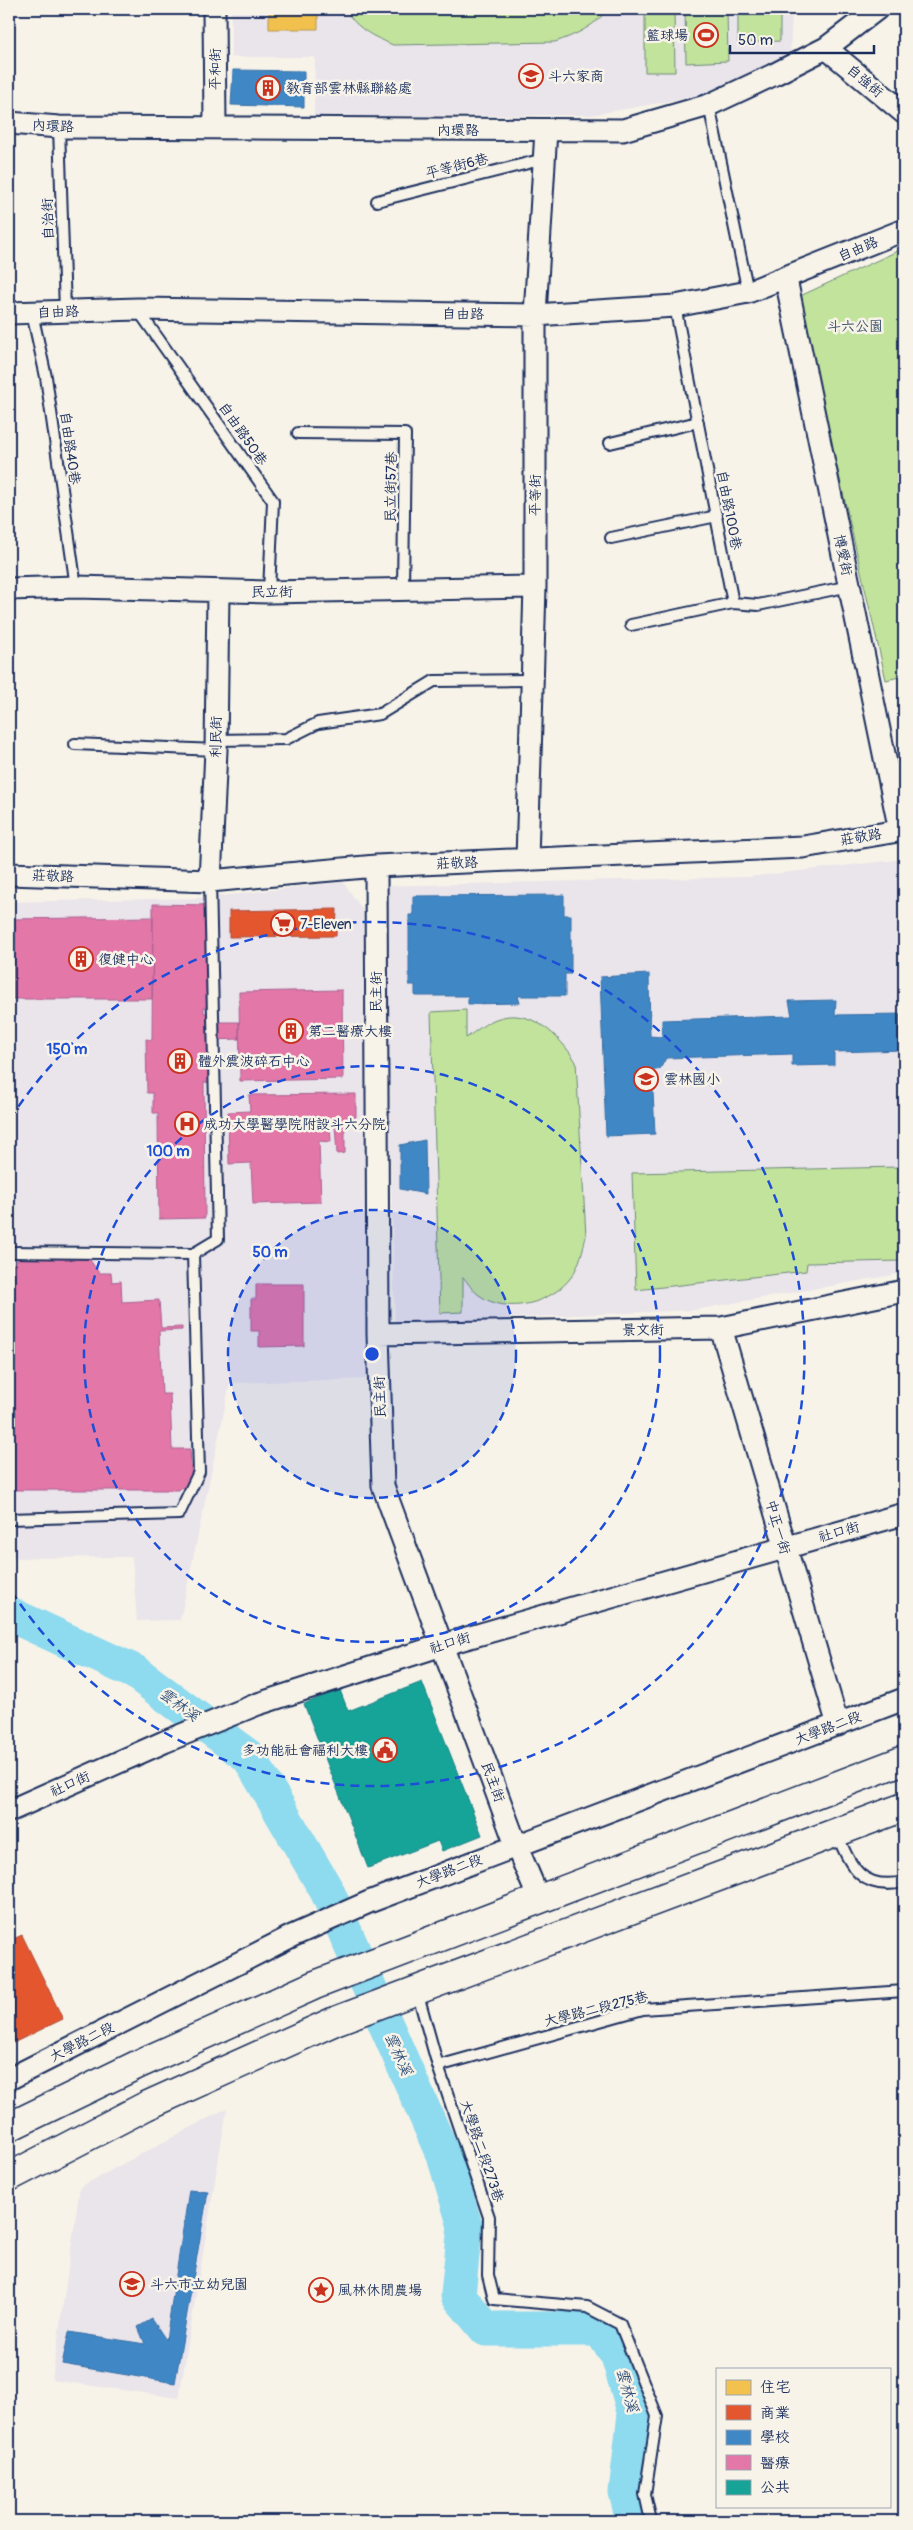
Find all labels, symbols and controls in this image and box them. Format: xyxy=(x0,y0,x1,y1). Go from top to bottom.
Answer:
sports icon: 籃球場 xyxy=(693,22,719,48)
scale bar xyxy=(730,22,874,54)
place label: 籃球場 xyxy=(646,27,688,44)
text: 50 m xyxy=(738,31,773,50)
street label: 平和街 xyxy=(207,48,224,90)
street label: 自強街 xyxy=(843,61,887,101)
school or university icon: 斗六家商 xyxy=(518,63,544,89)
place label: 斗六家商 xyxy=(548,68,604,85)
building icon: 教育部雲林縣聯絡處 xyxy=(255,75,281,101)
place label: 教育部雲林縣聯絡處 xyxy=(286,80,412,97)
street label: 內環路 xyxy=(32,116,74,136)
street label: 內環路 xyxy=(437,122,479,139)
street label: 平等街6巷 xyxy=(424,150,491,182)
street label: 自治街 xyxy=(39,198,57,240)
street label: 自由路 xyxy=(835,233,881,265)
street label: 自由路 xyxy=(37,303,79,321)
street label: 自由路 xyxy=(442,305,484,323)
park label: 斗六公園 xyxy=(827,318,883,335)
street label: 自由路50巷 xyxy=(215,399,272,470)
street label: 自由路40巷 xyxy=(56,410,84,487)
street label: 民立街57巷 xyxy=(382,450,400,523)
street label: 自由路100巷 xyxy=(713,469,745,552)
street label: 平等街 xyxy=(527,474,544,516)
street label: 博愛街 xyxy=(830,533,856,577)
street label: 民立街 xyxy=(251,583,293,601)
street label: 利民街 xyxy=(207,716,225,758)
street label: 莊敬路 xyxy=(839,825,883,849)
street label: 莊敬路 xyxy=(436,854,478,872)
street label: 莊敬路 xyxy=(32,867,74,885)
supermarket icon: 7-Eleven xyxy=(270,911,296,937)
place label: 7-Eleven xyxy=(300,916,352,933)
building icon: 復健中心 xyxy=(68,946,94,972)
place label: 復健中心 xyxy=(98,951,154,968)
street label: 民主街 xyxy=(368,971,385,1013)
building icon: 第二醫療大樓 xyxy=(278,1018,304,1044)
place label: 第二醫療大樓 xyxy=(308,1023,392,1040)
text: 150 m xyxy=(47,1040,87,1059)
building icon: 體外震波碎石中心 xyxy=(167,1048,193,1074)
place label: 體外震波碎石中心 xyxy=(198,1053,310,1070)
school or university icon: 雲林國小 xyxy=(633,1066,659,1092)
place label: 雲林國小 xyxy=(664,1071,720,1088)
hospital icon: 成功大學醫學院附設斗六分院 xyxy=(174,1111,200,1137)
place label: 成功大學醫學院附設斗六分院 xyxy=(204,1116,386,1133)
text: 100 m xyxy=(147,1142,189,1161)
text: 50 m xyxy=(253,1243,287,1262)
street label: 景文街 xyxy=(622,1321,664,1339)
centre of rings xyxy=(363,1345,381,1363)
street label: 民主街 xyxy=(371,1376,389,1418)
street label: 中正一街 xyxy=(762,1498,794,1556)
street label: 社口街 xyxy=(816,1518,862,1546)
street label: 社口街 xyxy=(427,1629,473,1657)
water label: 雲林溪 xyxy=(155,1684,204,1726)
street label: 大學路二段 xyxy=(792,1708,864,1748)
public building icon: 多功能社會福利大樓 xyxy=(372,1737,398,1763)
place label: 多功能社會福利大樓 xyxy=(242,1742,368,1759)
street label: 民主街 xyxy=(478,1759,508,1805)
street label: 社口街 xyxy=(47,1768,93,1800)
street label: 大學路二段 xyxy=(413,1851,485,1891)
street label: 大學路二段275巷 xyxy=(542,1988,651,2030)
street label: 大學路二段 xyxy=(47,2019,117,2065)
water label: 雲林溪 xyxy=(380,2030,416,2079)
street label: 大學路二段273巷 xyxy=(457,2098,508,2205)
school or university icon: 斗六市立幼兒園 xyxy=(119,2271,145,2297)
place label: 斗六市立幼兒園 xyxy=(150,2276,248,2293)
place icon: 風林休閒農場 xyxy=(308,2277,334,2303)
place label: 風林休閒農場 xyxy=(338,2282,422,2299)
water label: 雲林溪 xyxy=(612,2366,642,2415)
legend xyxy=(716,2368,890,2508)
text: 住宅 xyxy=(760,2378,790,2397)
text: 商業 xyxy=(760,2404,790,2423)
text: 學校 xyxy=(760,2428,790,2447)
text: 醫療 xyxy=(760,2454,790,2473)
text: 公共 xyxy=(760,2478,790,2497)

